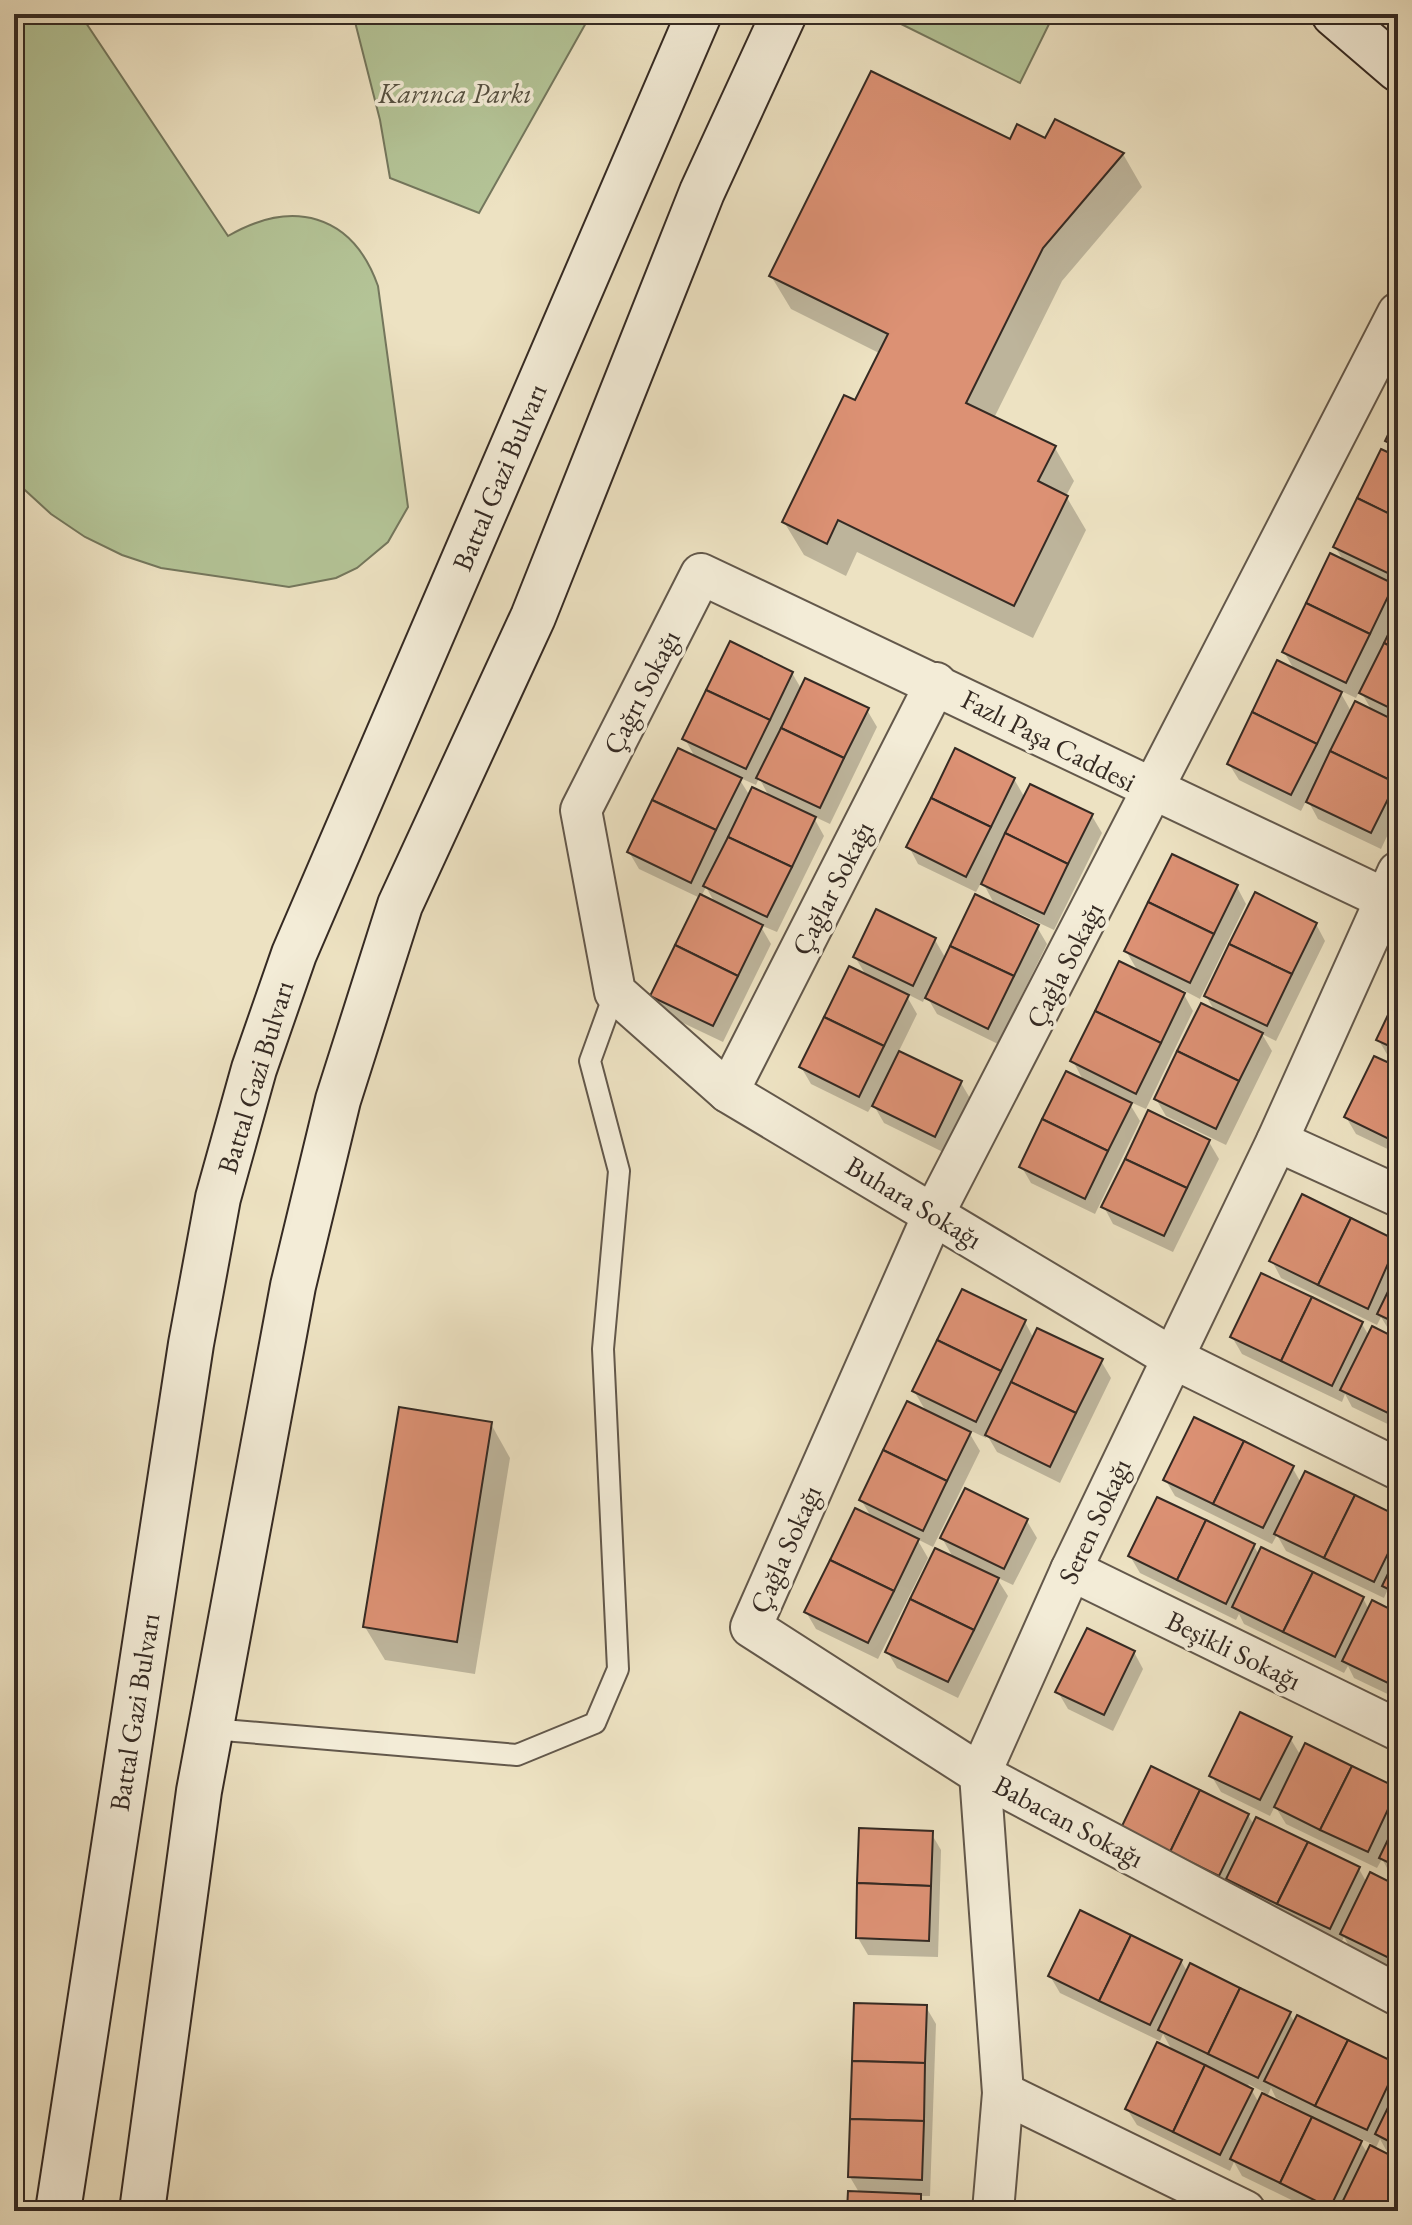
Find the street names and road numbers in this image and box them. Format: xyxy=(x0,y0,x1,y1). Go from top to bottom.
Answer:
street label: Battal Gazi Bulvarı xyxy=(443,378,555,576)
street label: Çağrı Sokağı xyxy=(594,624,688,760)
street label: Fazlı Paşa Caddesi xyxy=(956,681,1142,799)
street label: Çağlar Sokağı xyxy=(783,815,881,961)
street label: Çağla Sokağı xyxy=(1017,896,1111,1034)
street label: Battal Gazi Bulvarı xyxy=(209,976,301,1178)
street label: Buhara Sokağı xyxy=(839,1147,989,1257)
street label: Seren Sokağı xyxy=(1049,1452,1139,1590)
street label: Çağla Sokağı xyxy=(741,1479,829,1619)
street label: Beşikli Sokağı xyxy=(1161,1602,1307,1698)
street label: Battal Gazi Bulvarı xyxy=(101,1610,167,1814)
street label: Babacan Sokağı xyxy=(988,1766,1150,1876)

